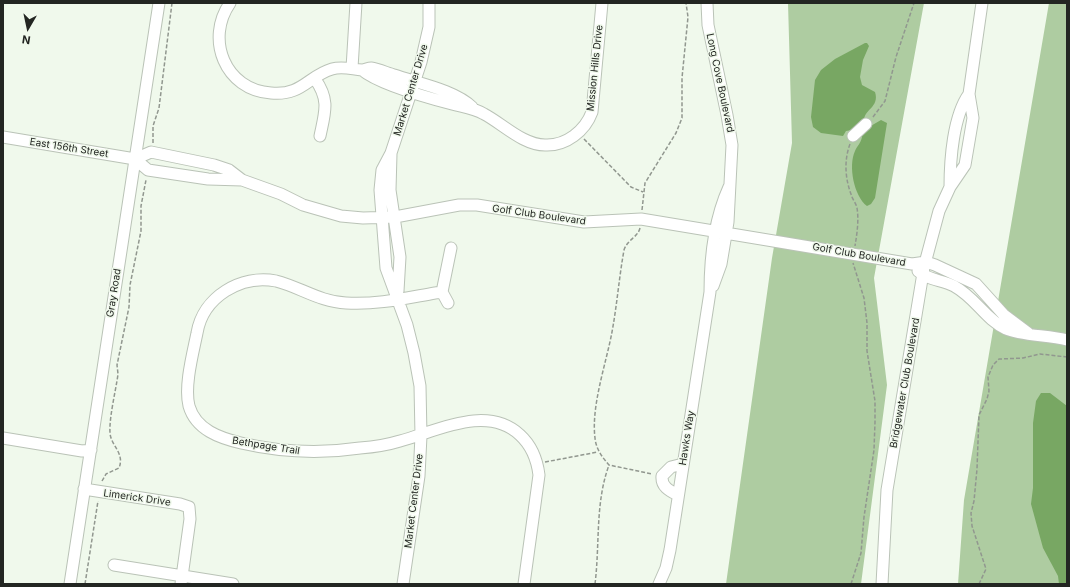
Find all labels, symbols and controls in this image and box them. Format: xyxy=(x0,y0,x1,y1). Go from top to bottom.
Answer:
north arrow xyxy=(8,8,48,48)
street label: Mission Hills Drive xyxy=(584,24,606,112)
text: N xyxy=(21,32,31,47)
street label: Long Cove Boulevard xyxy=(704,32,736,134)
street label: Market Center Drive xyxy=(391,43,431,137)
street label: East 156th Street xyxy=(29,136,109,160)
street label: Golf Club Boulevard xyxy=(491,202,587,228)
street label: Golf Club Boulevard xyxy=(811,241,907,269)
street label: Gray Road xyxy=(104,268,124,318)
street label: Bridgewater Club Boulevard xyxy=(888,317,922,449)
street label: Hawks Way xyxy=(677,410,697,466)
street label: Bethpage Trail xyxy=(231,435,301,457)
street label: Market Center Drive xyxy=(402,453,426,549)
street label: Limerick Drive xyxy=(103,487,171,509)

